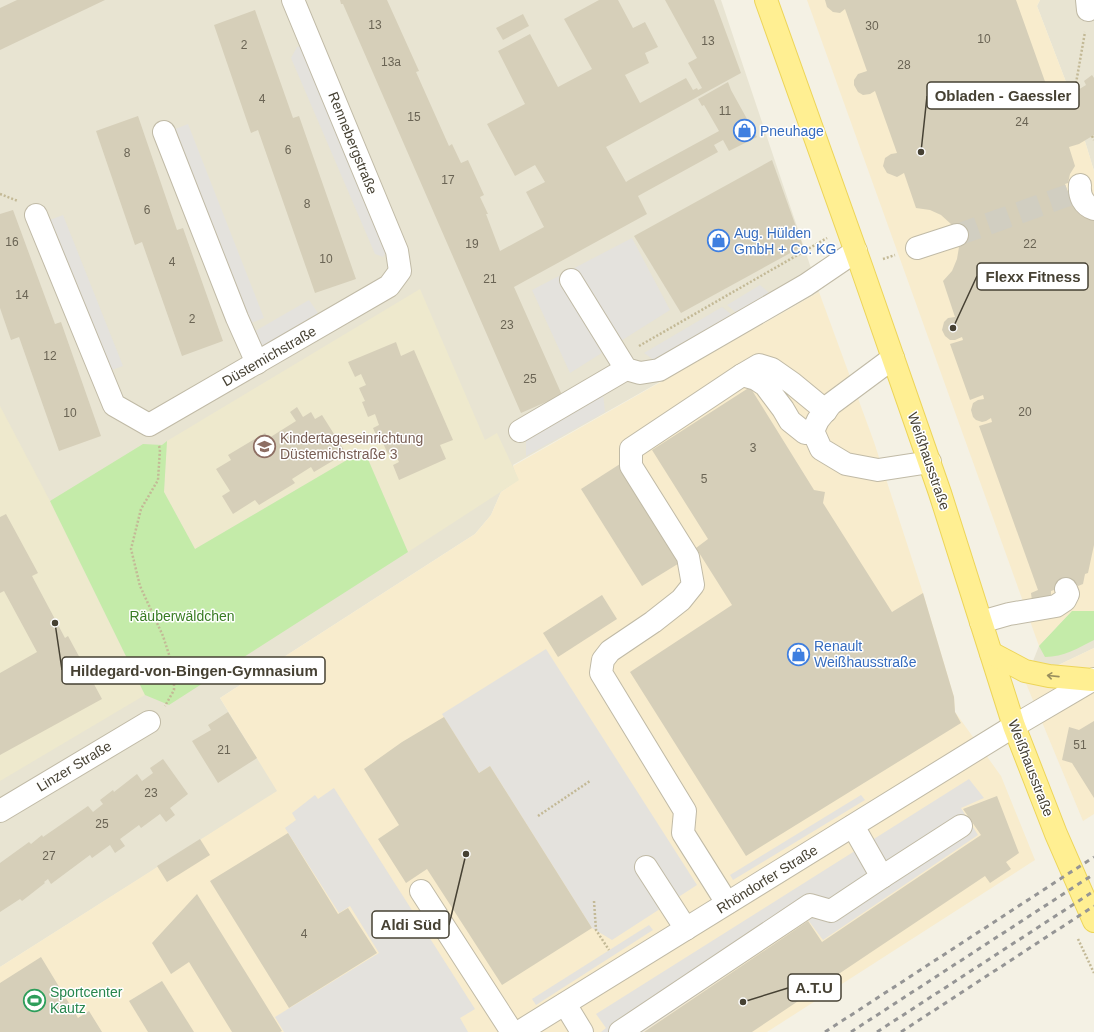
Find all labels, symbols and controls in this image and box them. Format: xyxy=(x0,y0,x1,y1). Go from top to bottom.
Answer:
house number: 13 xyxy=(368,18,382,32)
house number: 30 xyxy=(865,19,879,33)
house number: 10 xyxy=(977,32,991,46)
house number: 13 xyxy=(701,34,715,48)
house number: 2 xyxy=(241,38,248,52)
house number: 13a xyxy=(381,55,401,69)
house number: 28 xyxy=(897,58,911,72)
callout: Obladen - Gaessler xyxy=(927,82,1079,109)
text: Obladen - Gaessler xyxy=(935,87,1072,104)
street label: Rennebergstraße xyxy=(325,89,381,197)
house number: 4 xyxy=(259,92,266,106)
house number: 11 xyxy=(719,104,732,118)
house number: 15 xyxy=(407,110,421,124)
house number: 24 xyxy=(1015,115,1029,129)
shop icon: Pneuhage xyxy=(731,118,757,144)
place label: Pneuhage xyxy=(760,123,824,139)
house number: 6 xyxy=(285,143,292,157)
house number: 8 xyxy=(124,146,131,160)
house number: 17 xyxy=(441,173,455,187)
house number: 8 xyxy=(304,197,311,211)
house number: 6 xyxy=(144,203,151,217)
place label: Aug. Hülden GmbH + Co. KG xyxy=(734,225,836,257)
shop icon: Aug. Hülden GmbH + Co. KG xyxy=(706,228,732,254)
house number: 16 xyxy=(5,235,19,249)
house number: 19 xyxy=(465,237,479,251)
house number: 22 xyxy=(1023,237,1037,251)
house number: 10 xyxy=(319,252,333,266)
house number: 4 xyxy=(169,255,176,269)
callout: Flexx Fitness xyxy=(977,263,1088,290)
text: Flexx Fitness xyxy=(985,268,1081,285)
house number: 21 xyxy=(483,272,497,286)
house number: 14 xyxy=(15,288,29,302)
house number: 2 xyxy=(189,312,196,326)
house number: 23 xyxy=(500,318,514,332)
street label: Düstemichstraße xyxy=(219,323,319,389)
house number: 12 xyxy=(43,349,57,363)
house number: 25 xyxy=(523,372,537,386)
house number: 20 xyxy=(1018,405,1032,419)
house number: 10 xyxy=(63,406,77,420)
street label: Weißhausstraße xyxy=(905,410,953,512)
place label: Kindertageseinrichtung Düstemichstraße 3 xyxy=(280,430,423,462)
school or university icon: Kindertageseinrichtung Düstemichstraße 3 xyxy=(251,433,277,459)
house number: 3 xyxy=(750,441,757,455)
house number: 5 xyxy=(701,472,708,486)
park label: Räuberwäldchen xyxy=(129,608,235,624)
place label: Renault Weißhausstraße xyxy=(814,638,917,670)
shop icon: Renault Weißhausstraße xyxy=(786,641,812,667)
callout: Hildegard-von-Bingen-Gymnasium xyxy=(62,657,325,684)
text: Hildegard-von-Bingen-Gymnasium xyxy=(70,662,318,679)
one-way arrow xyxy=(1047,672,1060,680)
street label: Weißhausstraße xyxy=(1005,717,1057,819)
street label: Linzer Straße xyxy=(34,737,114,795)
house number: 51 xyxy=(1073,738,1087,752)
house number: 21 xyxy=(217,743,231,757)
house number: 23 xyxy=(144,786,158,800)
house number: 25 xyxy=(95,817,109,831)
street label: Rhöndorfer Straße xyxy=(714,841,821,917)
house number: 27 xyxy=(42,849,56,863)
callout: Aldi Süd xyxy=(372,911,449,938)
text: Aldi Süd xyxy=(381,916,441,933)
house number: 4 xyxy=(301,927,308,941)
callout: A.T.U xyxy=(788,974,841,1001)
text: A.T.U xyxy=(795,979,833,996)
place label: Sportcenter Kautz xyxy=(50,984,123,1016)
sports icon: Sportcenter Kautz xyxy=(21,987,47,1013)

